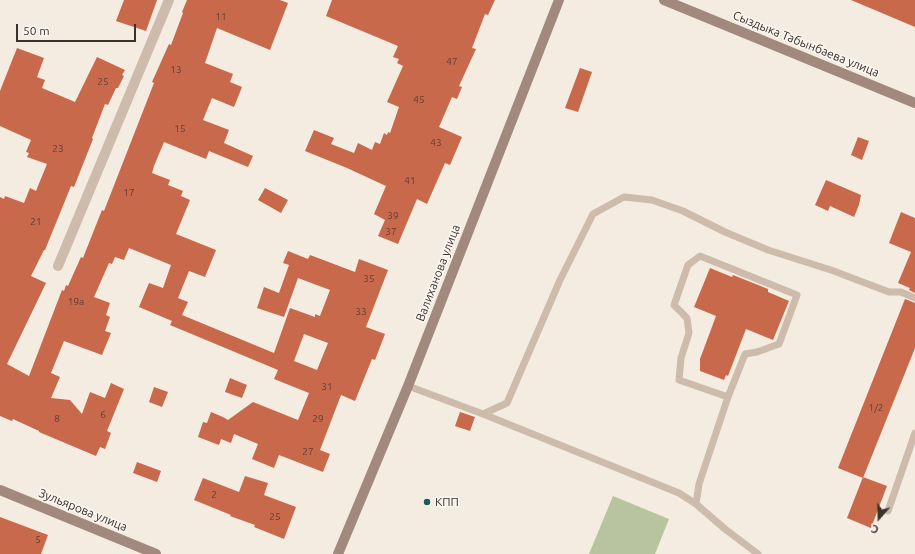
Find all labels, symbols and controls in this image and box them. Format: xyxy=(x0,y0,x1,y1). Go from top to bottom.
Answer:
street label: Сыздыка Табынбаева улица xyxy=(731,8,881,80)
house number: 11 xyxy=(215,11,227,23)
scale bar xyxy=(18,16,138,42)
text: 50 m xyxy=(23,24,50,37)
house number: 47 xyxy=(446,56,458,68)
house number: 13 xyxy=(170,64,182,76)
house number: 25 xyxy=(97,76,109,88)
house number: 45 xyxy=(413,94,425,106)
house number: 15 xyxy=(174,123,186,135)
house number: 43 xyxy=(430,137,442,149)
house number: 23 xyxy=(52,143,64,155)
house number: 41 xyxy=(404,175,416,187)
house number: 17 xyxy=(123,187,135,199)
house number: 39 xyxy=(387,210,399,222)
house number: 21 xyxy=(30,216,42,228)
street label: Валиханова улица xyxy=(413,223,463,323)
house number: 37 xyxy=(385,226,397,238)
house number: 35 xyxy=(363,273,375,285)
house number: 19а xyxy=(68,296,84,308)
house number: 33 xyxy=(355,306,367,318)
house number: 31 xyxy=(321,381,333,393)
house number: 1/2 xyxy=(869,402,883,414)
house number: 6 xyxy=(100,409,106,421)
house number: 8 xyxy=(54,413,60,425)
house number: 29 xyxy=(312,413,324,425)
house number: 27 xyxy=(302,446,314,458)
street label: Зульярова улица xyxy=(37,486,129,534)
house number: 2 xyxy=(211,489,217,501)
place label: КПП xyxy=(435,495,459,509)
marker: КПП xyxy=(422,497,432,507)
north arrow xyxy=(859,498,899,538)
house number: 25 xyxy=(269,511,281,523)
text: С xyxy=(870,522,880,536)
house number: 5 xyxy=(35,534,41,546)

